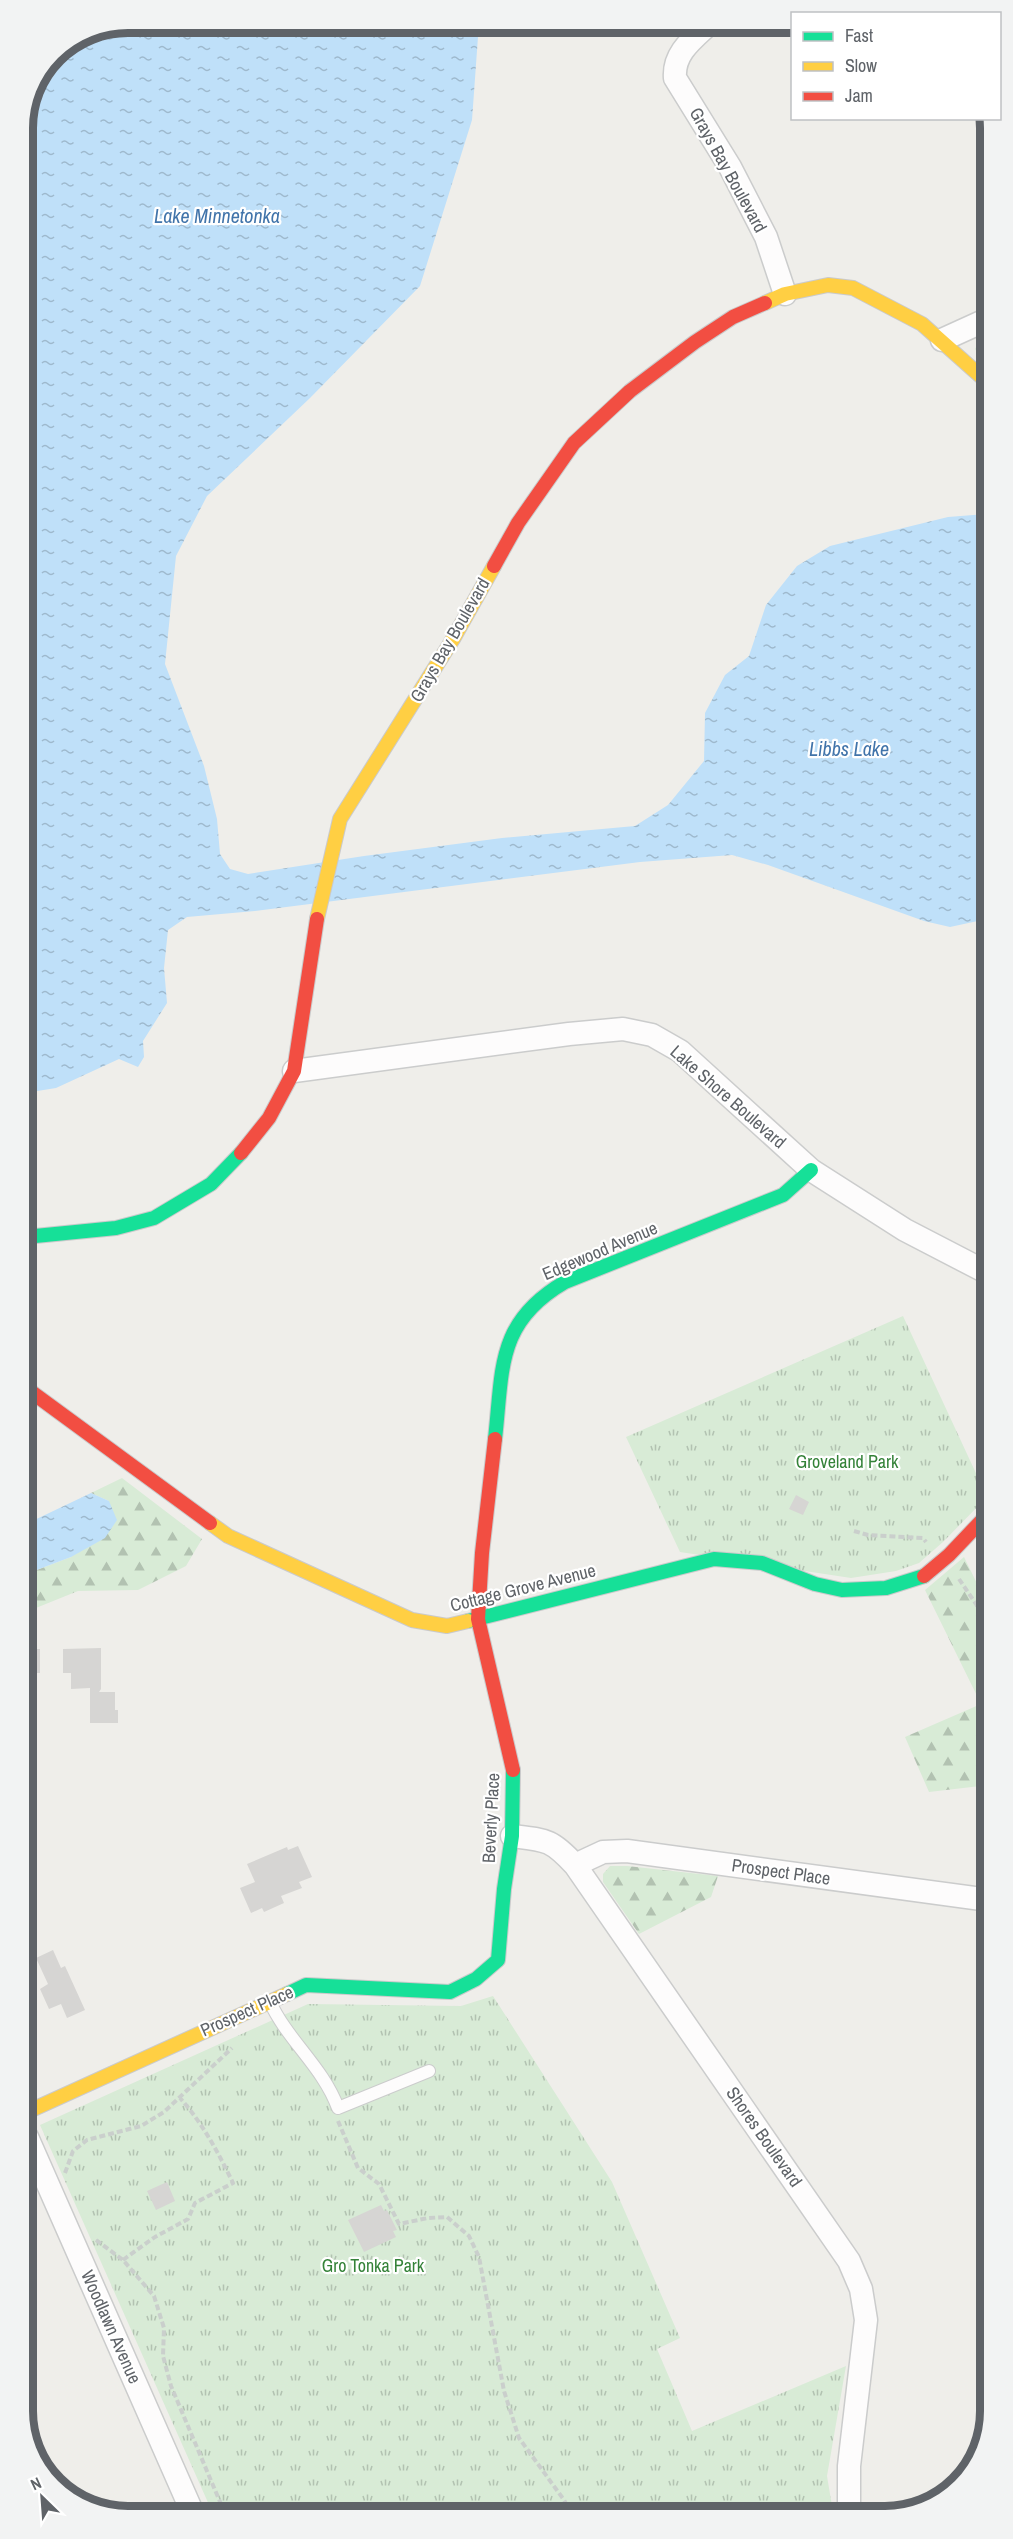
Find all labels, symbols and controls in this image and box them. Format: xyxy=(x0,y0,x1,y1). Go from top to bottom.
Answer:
legend xyxy=(791,12,1001,120)
text: Fast xyxy=(845,23,873,48)
text: Slow xyxy=(845,53,877,78)
text: Jam xyxy=(845,83,873,108)
street label: Grays Bay Boulevard xyxy=(684,103,773,237)
water label: Lake Minnetonka xyxy=(154,202,280,229)
street label: Grays Bay Boulevard xyxy=(404,573,495,706)
water label: Libbs Lake xyxy=(809,735,889,762)
street label: Lake Shore Boulevard xyxy=(665,1039,792,1154)
street label: Edgewood Avenue xyxy=(538,1215,661,1286)
park label: Groveland Park xyxy=(796,1449,899,1474)
street label: Cottage Grove Avenue xyxy=(448,1557,598,1618)
street label: Beverly Place xyxy=(476,1772,505,1864)
street label: Prospect Place xyxy=(730,1852,832,1891)
street label: Prospect Place xyxy=(196,1979,297,2042)
street label: Shores Boulevard xyxy=(721,2081,808,2192)
park label: Gro Tonka Park xyxy=(322,2253,425,2278)
street label: Woodlawn Avenue xyxy=(75,2266,148,2388)
north arrow xyxy=(12,2467,72,2527)
text: N xyxy=(27,2471,45,2495)

